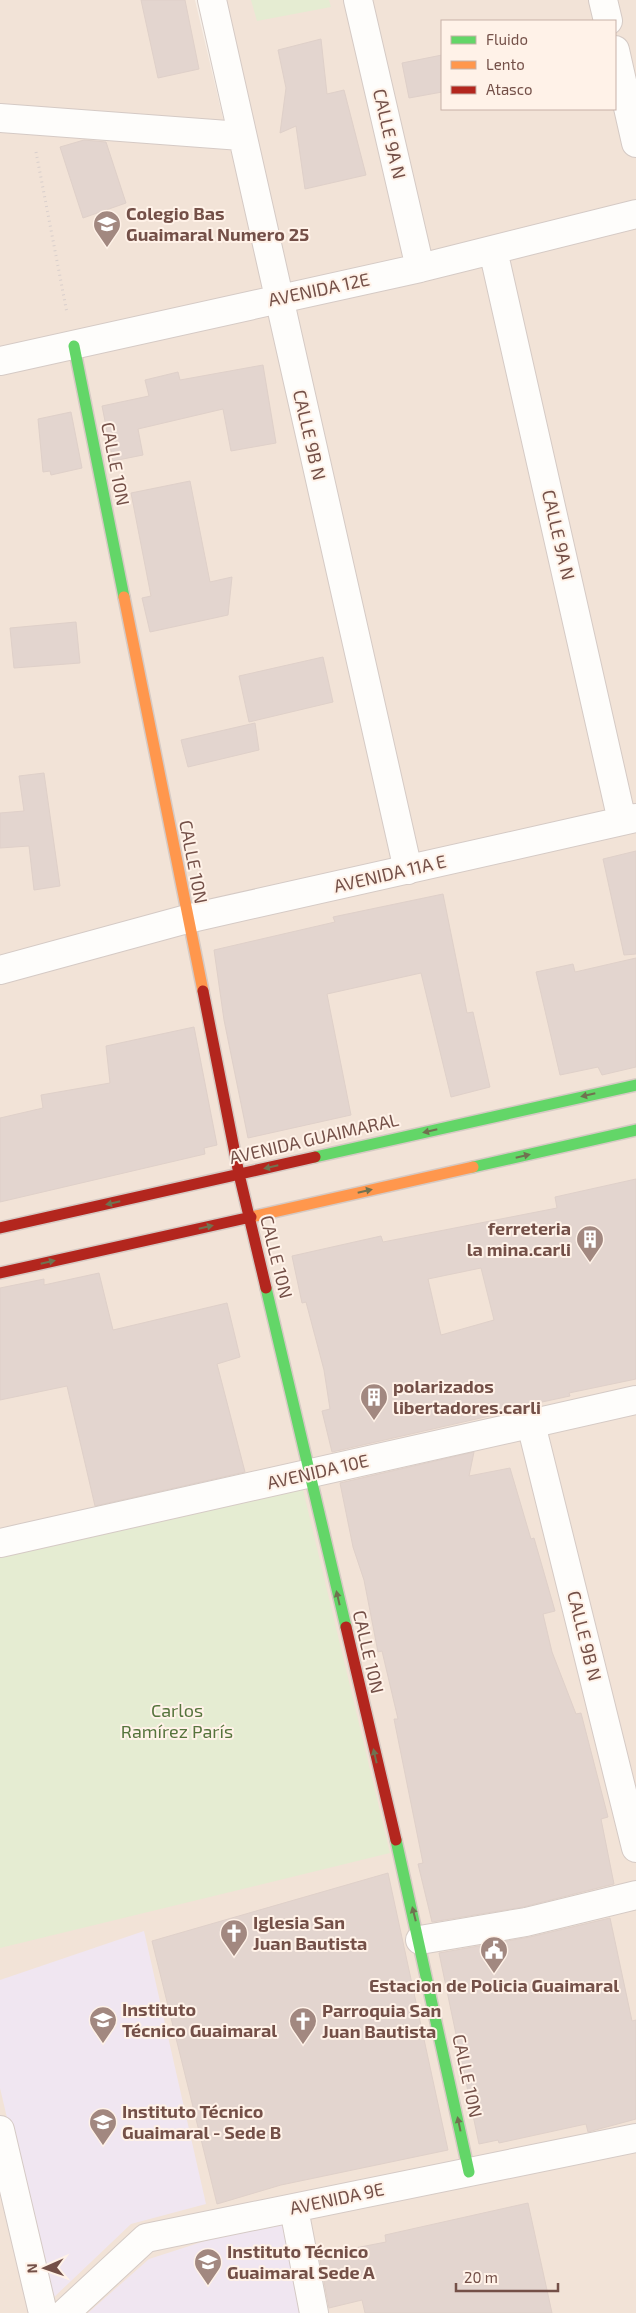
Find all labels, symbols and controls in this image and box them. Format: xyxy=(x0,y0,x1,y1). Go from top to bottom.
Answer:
legend xyxy=(441,20,616,110)
text: Fluido xyxy=(486,30,528,48)
text: Lento xyxy=(486,55,525,73)
text: Atasco xyxy=(486,80,532,98)
street label: CALLE 9A N xyxy=(369,87,411,181)
place label: Colegio Bas Guaimaral Numero 25 xyxy=(126,202,309,245)
school or university icon: Colegio Bas Guaimaral Numero 25 xyxy=(92,209,122,248)
street label: AVENIDA 12E xyxy=(266,268,371,310)
street label: CALLE 9B N xyxy=(289,387,331,482)
street label: CALLE 10N xyxy=(97,420,135,508)
street label: CALLE 9A N xyxy=(538,488,580,582)
street label: CALLE 10N xyxy=(175,818,213,906)
street label: AVENIDA 11A E xyxy=(331,849,448,897)
one-way arrow xyxy=(581,1091,596,1099)
street label: AVENIDA GUAIMARAL xyxy=(227,1108,401,1168)
one-way arrow xyxy=(422,1127,437,1135)
one-way arrow xyxy=(516,1152,531,1160)
one-way arrow xyxy=(264,1163,279,1171)
one-way arrow xyxy=(357,1187,372,1195)
one-way arrow xyxy=(105,1199,120,1207)
street label: CALLE 10N xyxy=(256,1213,298,1301)
place label: ferreteria la mina.carli xyxy=(467,1217,571,1260)
one-way arrow xyxy=(199,1223,214,1231)
building icon: ferreteria la mina.carli xyxy=(575,1224,605,1263)
one-way arrow xyxy=(40,1258,55,1266)
place label: polarizados libertadores.carli xyxy=(393,1375,541,1418)
building icon: polarizados libertadores.carli xyxy=(359,1382,389,1421)
street label: AVENIDA 10E xyxy=(265,1449,371,1493)
street label: CALLE 9B N xyxy=(563,1588,607,1683)
one-way arrow xyxy=(334,1591,342,1606)
street label: CALLE 10N xyxy=(349,1608,389,1696)
park label: Carlos Ramírez París xyxy=(121,1699,233,1742)
one-way arrow xyxy=(371,1749,379,1764)
one-way arrow xyxy=(410,1907,418,1922)
place label: Iglesia San Juan Bautista xyxy=(253,1911,367,1954)
church icon: Iglesia San Juan Bautista xyxy=(219,1918,249,1957)
public building icon: Estacion de Policia Guaimaral xyxy=(479,1935,509,1974)
place label: Estacion de Policia Guaimaral xyxy=(369,1974,619,1996)
place label: Instituto Técnico Guaimaral xyxy=(122,1998,277,2041)
place label: Parroquia San Juan Bautista xyxy=(322,1999,441,2042)
school or university icon: Instituto Técnico Guaimaral xyxy=(88,2005,118,2044)
church icon: Parroquia San Juan Bautista xyxy=(288,2006,318,2045)
street label: CALLE 10N xyxy=(448,2032,488,2120)
place label: Instituto Técnico Guaimaral - Sede B xyxy=(122,2100,281,2143)
school or university icon: Instituto Técnico Guaimaral - Sede B xyxy=(88,2107,118,2146)
one-way arrow xyxy=(455,2117,463,2132)
street label: AVENIDA 9E xyxy=(288,2177,386,2219)
place label: Instituto Técnico Guaimaral Sede A xyxy=(227,2240,375,2283)
north arrow xyxy=(20,2243,70,2293)
school or university icon: Instituto Técnico Guaimaral Sede A xyxy=(193,2247,223,2286)
scale bar xyxy=(456,2260,558,2292)
text: N xyxy=(23,2263,40,2274)
text: 20 m xyxy=(464,2268,498,2286)

